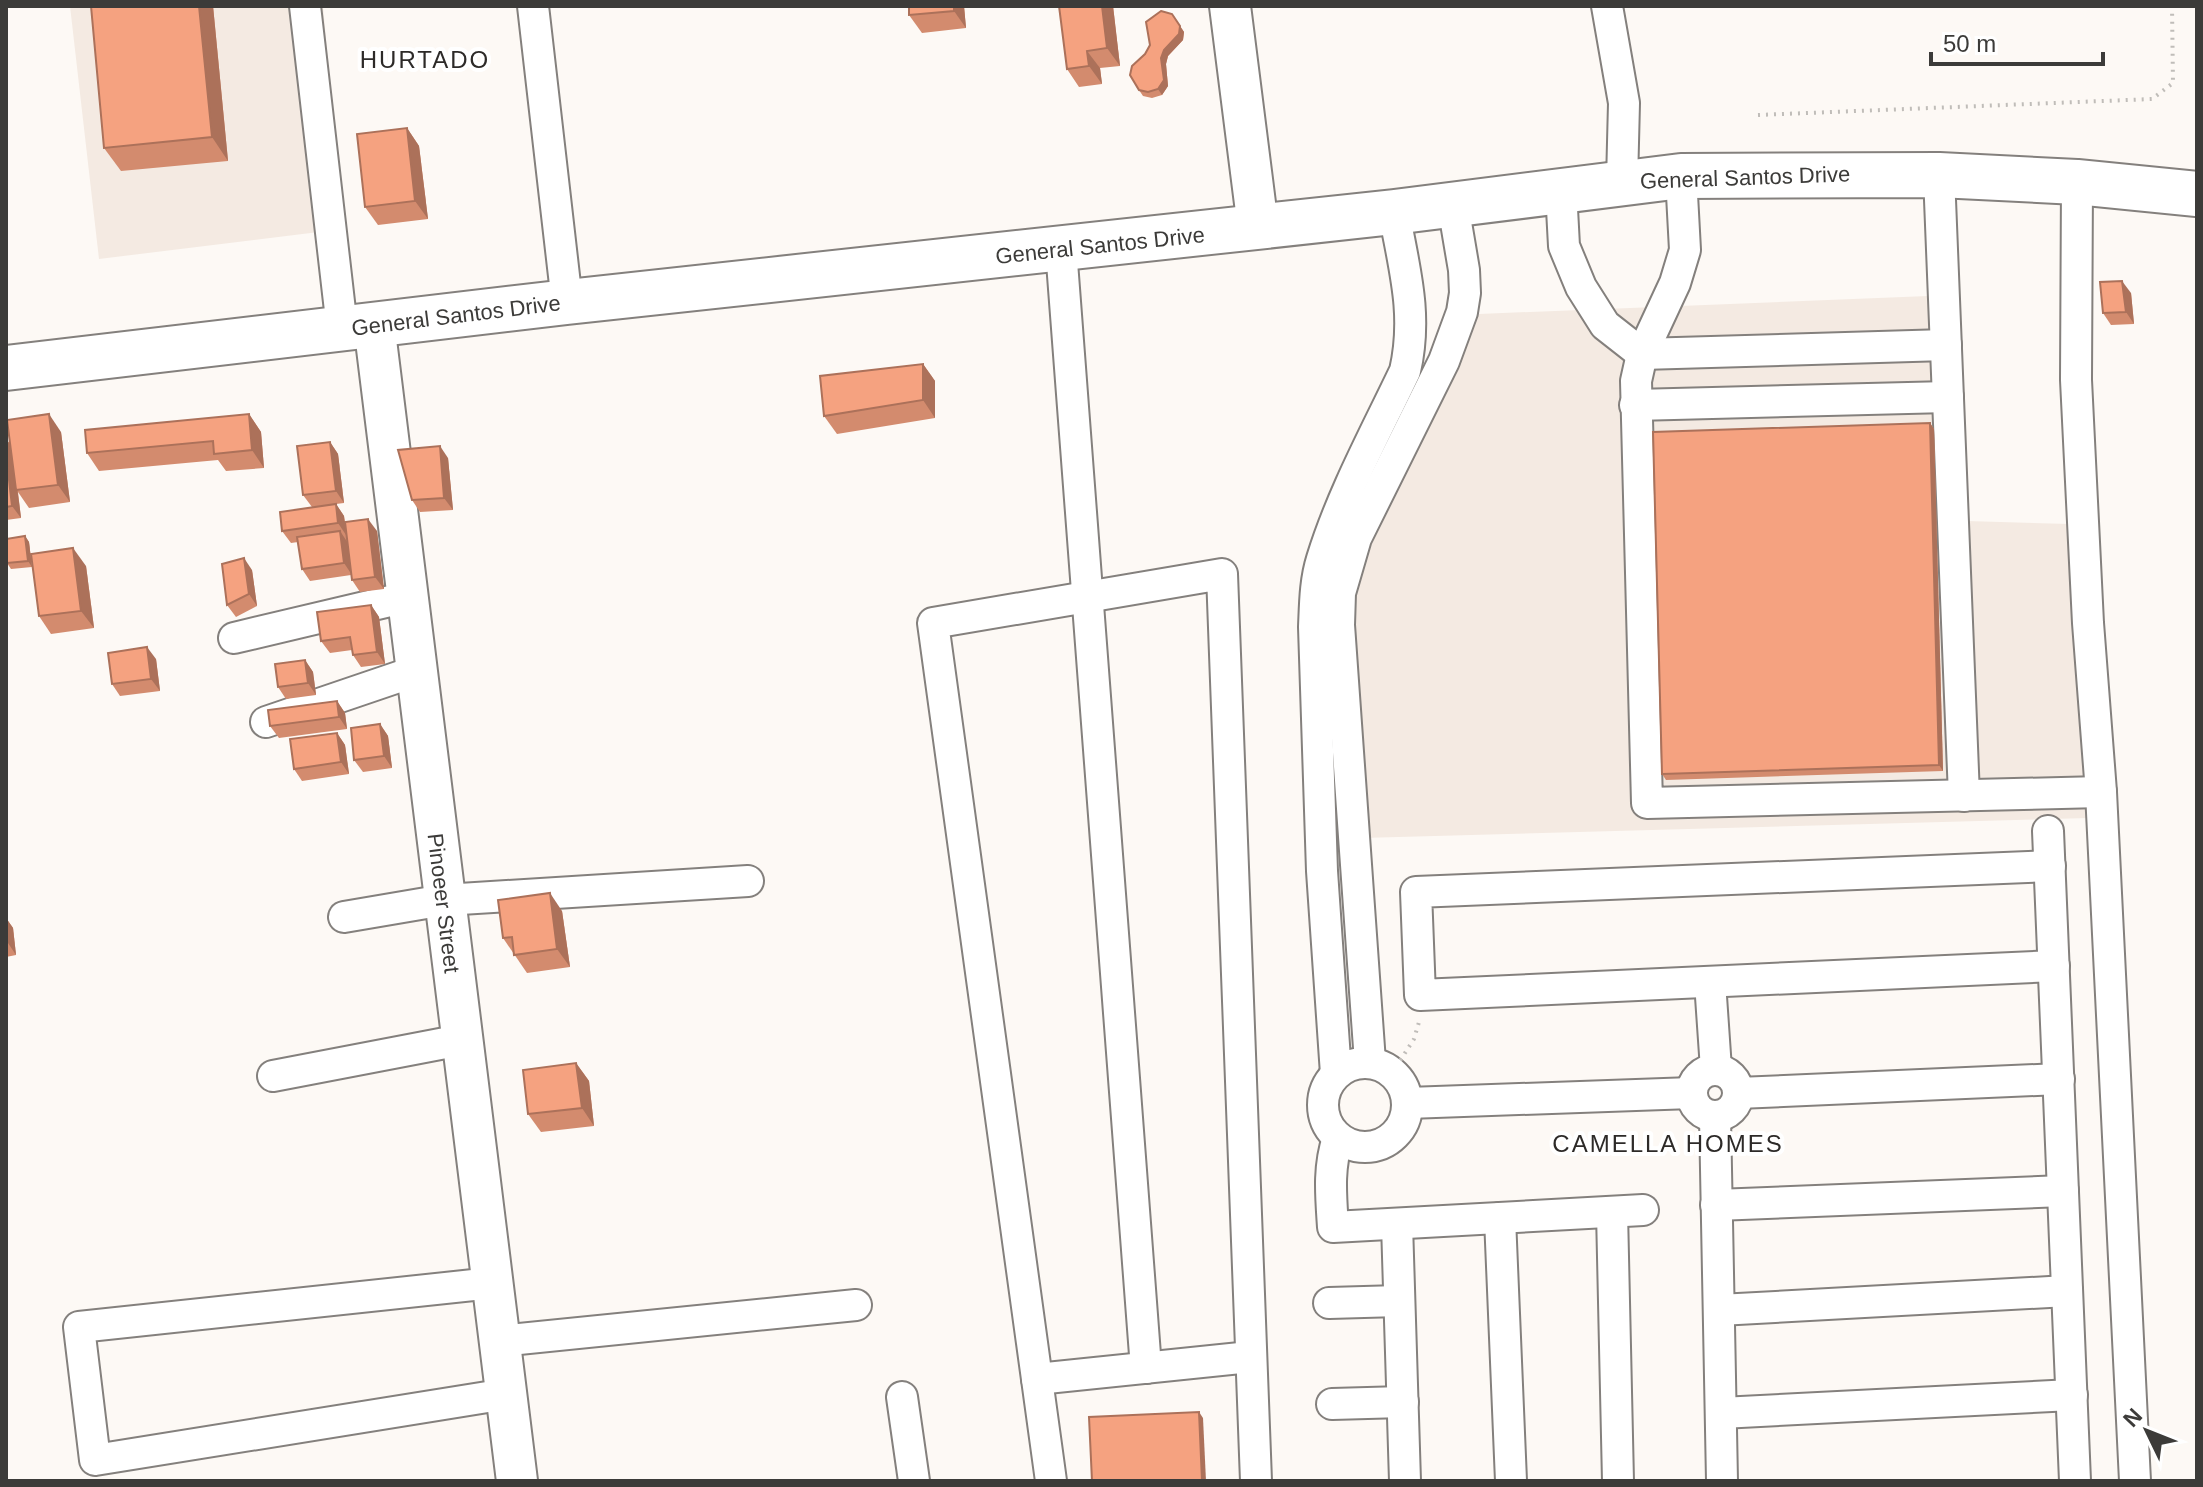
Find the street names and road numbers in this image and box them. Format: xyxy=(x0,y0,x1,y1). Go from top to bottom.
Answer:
street label: General Santos Drive xyxy=(1639,161,1851,194)
street label: General Santos Drive xyxy=(994,222,1206,269)
street label: General Santos Drive xyxy=(350,290,562,341)
street label: Pinoeer Street xyxy=(423,832,464,974)

